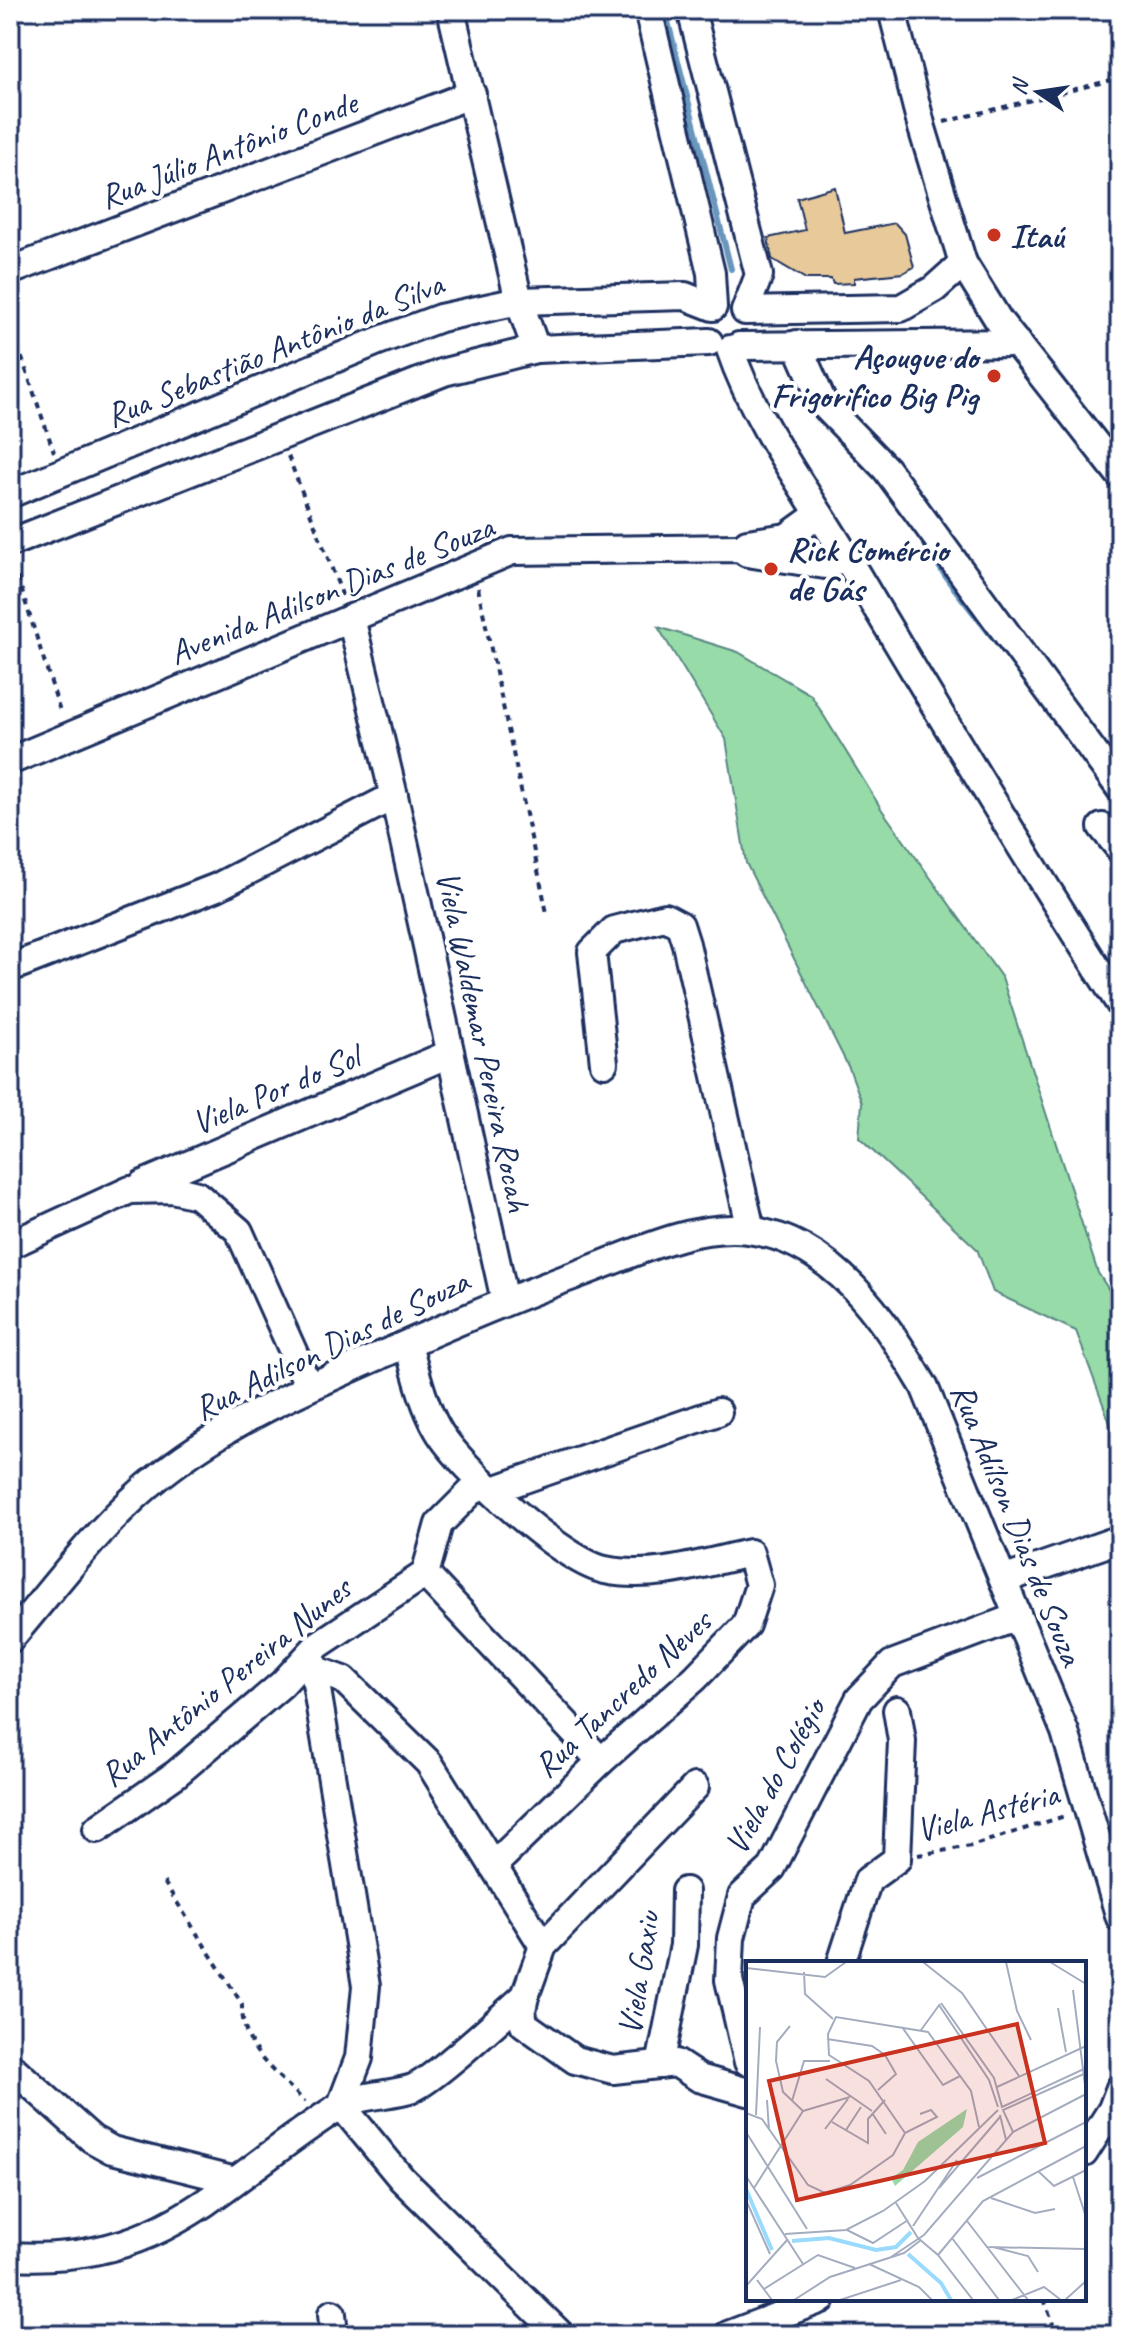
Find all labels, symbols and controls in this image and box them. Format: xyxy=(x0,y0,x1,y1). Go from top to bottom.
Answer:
north arrow xyxy=(998,52,1078,132)
text: N xyxy=(1004,75,1035,98)
street label: Rua Júlio Antônio Conde xyxy=(93,80,366,218)
place label: Itaú xyxy=(1010,214,1067,257)
marker: Itaú xyxy=(985,226,1003,244)
street label: Rua Sebastião Antônio da Silva xyxy=(99,261,451,437)
place label: Açougue do Frigorifico Big Pig xyxy=(771,335,982,417)
marker: Açougue do Frigorifico Big Pig xyxy=(985,367,1003,385)
street label: Avenida Adilson Dias de Souza xyxy=(163,504,502,674)
place label: Rick Comércio de Gás xyxy=(787,528,952,610)
marker: Rick Comércio de Gás xyxy=(762,560,780,578)
street label: Viela Waldemar Pereira Rocah xyxy=(426,867,541,1216)
street label: Viela Por do Sol xyxy=(185,1033,371,1144)
street label: Rua Adilson Dias de Souza xyxy=(187,1258,478,1430)
street label: Rua Adílson Dias de Souza xyxy=(941,1377,1095,1673)
street label: Rua Antônio Pereira Nunes xyxy=(91,1565,361,1796)
street label: Rua Tancredo Neves xyxy=(525,1598,723,1787)
street label: Viela do Colégio xyxy=(714,1687,837,1862)
street label: Viela Astéria xyxy=(911,1771,1065,1851)
street label: Viela Gaxiu xyxy=(608,1906,670,2038)
inset map xyxy=(746,1961,1086,2301)

